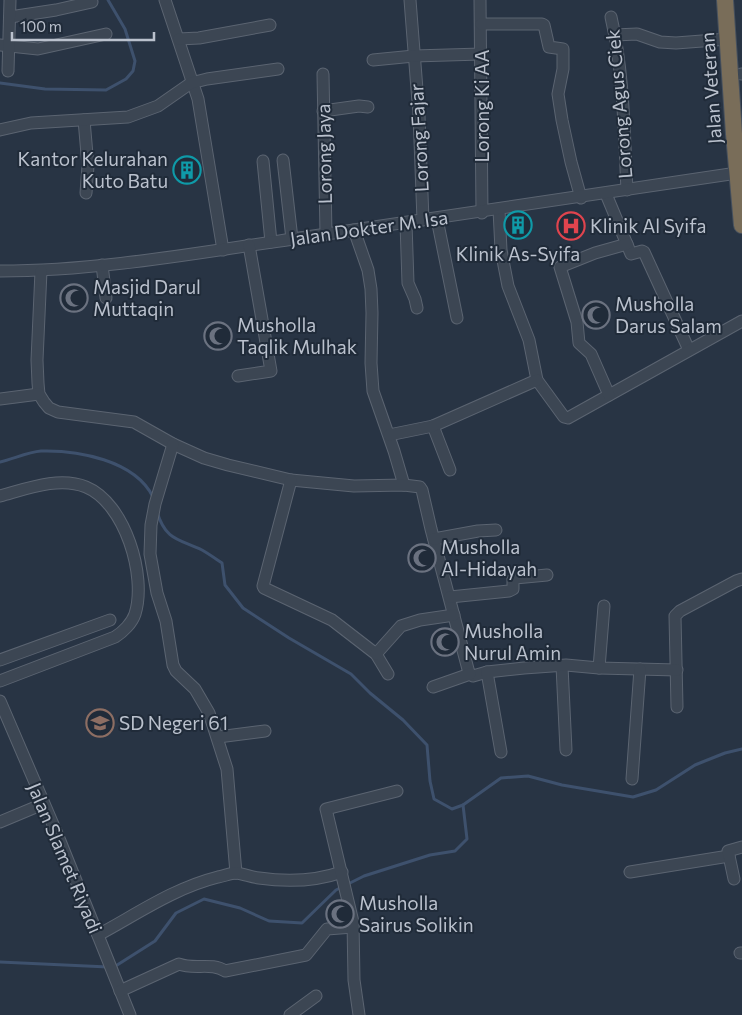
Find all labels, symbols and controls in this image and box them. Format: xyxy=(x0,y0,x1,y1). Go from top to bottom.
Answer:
scale bar xyxy=(12,10,155,42)
text: 100 m xyxy=(20,17,62,35)
street label: Lorong Agus Ciek xyxy=(601,28,636,180)
street label: Jalan Veteran xyxy=(695,31,726,145)
street label: Lorong Ki AA xyxy=(470,49,493,163)
street label: Lorong Fajar xyxy=(404,83,433,193)
street label: Lorong Jaya xyxy=(311,104,336,204)
place label: Kantor Kelurahan Kuto Batu xyxy=(18,147,168,192)
building icon: Kantor Kelurahan Kuto Batu xyxy=(172,155,202,185)
street label: Jalan Dokter M. Isa xyxy=(288,205,450,250)
building icon: Klinik As-Syifa xyxy=(503,210,533,240)
hospital icon: Klinik Al Syifa xyxy=(556,211,586,241)
place label: Klinik Al Syifa xyxy=(590,214,706,237)
place label: Klinik As-Syifa xyxy=(456,242,580,265)
place label: Masjid Darul Muttaqin xyxy=(93,275,201,320)
mosque icon: Masjid Darul Muttaqin xyxy=(59,283,89,313)
place label: Musholla Darus Salam xyxy=(615,292,722,337)
mosque icon: Musholla Darus Salam xyxy=(581,300,611,330)
place label: Musholla Taqlik Mulhak xyxy=(237,313,357,358)
mosque icon: Musholla Taqlik Mulhak xyxy=(203,321,233,351)
place label: Musholla Al-Hidayah xyxy=(441,535,537,580)
mosque icon: Musholla Al-Hidayah xyxy=(407,543,437,573)
place label: Musholla Nurul Amin xyxy=(464,619,561,664)
mosque icon: Musholla Nurul Amin xyxy=(430,627,460,657)
school or university icon: SD Negeri 61 xyxy=(85,708,115,738)
place label: SD Negeri 61 xyxy=(119,711,228,734)
street label: Jalan Slamet Riyadi xyxy=(23,779,108,937)
place label: Musholla Sairus Solikin xyxy=(359,891,474,936)
mosque icon: Musholla Sairus Solikin xyxy=(325,899,355,929)

